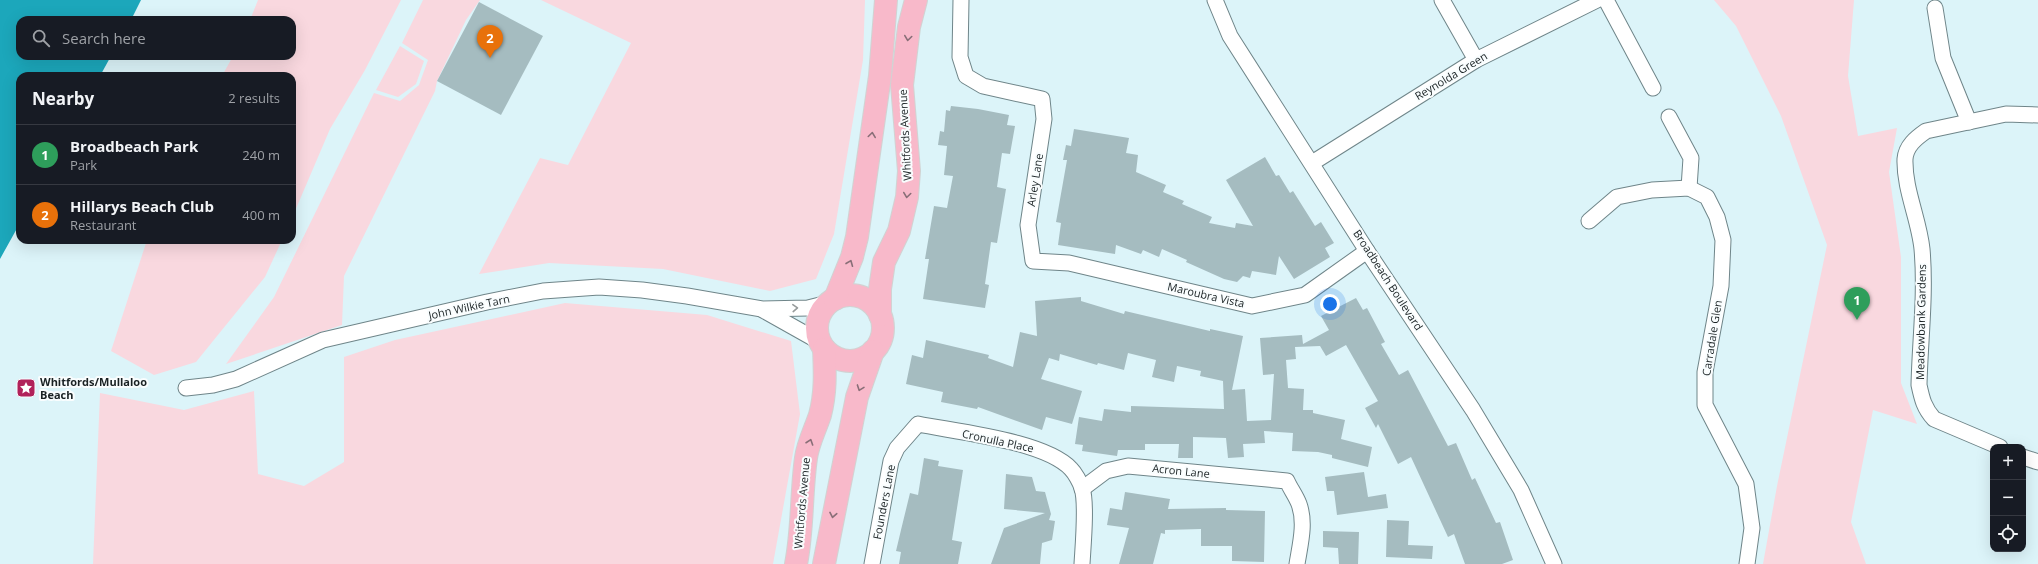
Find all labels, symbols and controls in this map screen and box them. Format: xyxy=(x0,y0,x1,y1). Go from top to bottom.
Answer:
search box xyxy=(16,16,296,60)
pin: 2 xyxy=(477,25,503,58)
icon: search xyxy=(30,27,52,49)
text: Search here xyxy=(62,28,146,48)
one-way arrow xyxy=(904,35,913,41)
street label: Reynolda Green xyxy=(1412,48,1490,103)
text: Nearby xyxy=(32,87,94,110)
text: 2 results xyxy=(228,89,280,107)
street label: Whitfords Avenue xyxy=(895,89,914,181)
one-way arrow xyxy=(867,132,876,138)
text: Broadbeach Park xyxy=(70,136,198,156)
text: 1 xyxy=(41,146,49,164)
text: 240 m xyxy=(242,146,280,164)
street label: Arley Lane xyxy=(1023,152,1046,208)
text: Park xyxy=(70,156,97,174)
one-way arrow xyxy=(903,192,912,198)
text: Hillarys Beach Club xyxy=(70,196,214,216)
text: 2 xyxy=(41,206,49,224)
text: 400 m xyxy=(242,206,280,224)
text: Restaurant xyxy=(70,216,137,234)
street label: Broadbeach Boulevard xyxy=(1350,226,1427,333)
one-way arrow xyxy=(845,259,853,266)
street label: Meadowbank Gardens xyxy=(1912,264,1929,380)
street label: Maroubra Vista xyxy=(1166,278,1246,311)
pin: 1 xyxy=(1844,287,1870,320)
street label: John Wilkie Tarn xyxy=(426,291,511,323)
your location xyxy=(1320,294,1340,314)
street label: Carradale Glen xyxy=(1698,299,1725,377)
one-way arrow xyxy=(792,304,798,313)
place label: Whitfords/Mullaloo Beach xyxy=(40,374,147,402)
place icon: Whitfords/Mullaloo Beach xyxy=(15,377,37,399)
one-way arrow xyxy=(856,385,864,392)
street label: Cronulla Place xyxy=(961,426,1035,455)
one-way arrow xyxy=(805,439,813,446)
map controls xyxy=(1990,444,2026,552)
button: + xyxy=(1990,444,2026,480)
street label: Whitfords Avenue xyxy=(790,457,813,549)
street label: Acron Lane xyxy=(1152,460,1211,481)
street label: Founders Lane xyxy=(869,463,898,541)
button: − xyxy=(1990,480,2026,516)
one-way arrow xyxy=(830,512,838,518)
button: locate xyxy=(1990,516,2026,552)

